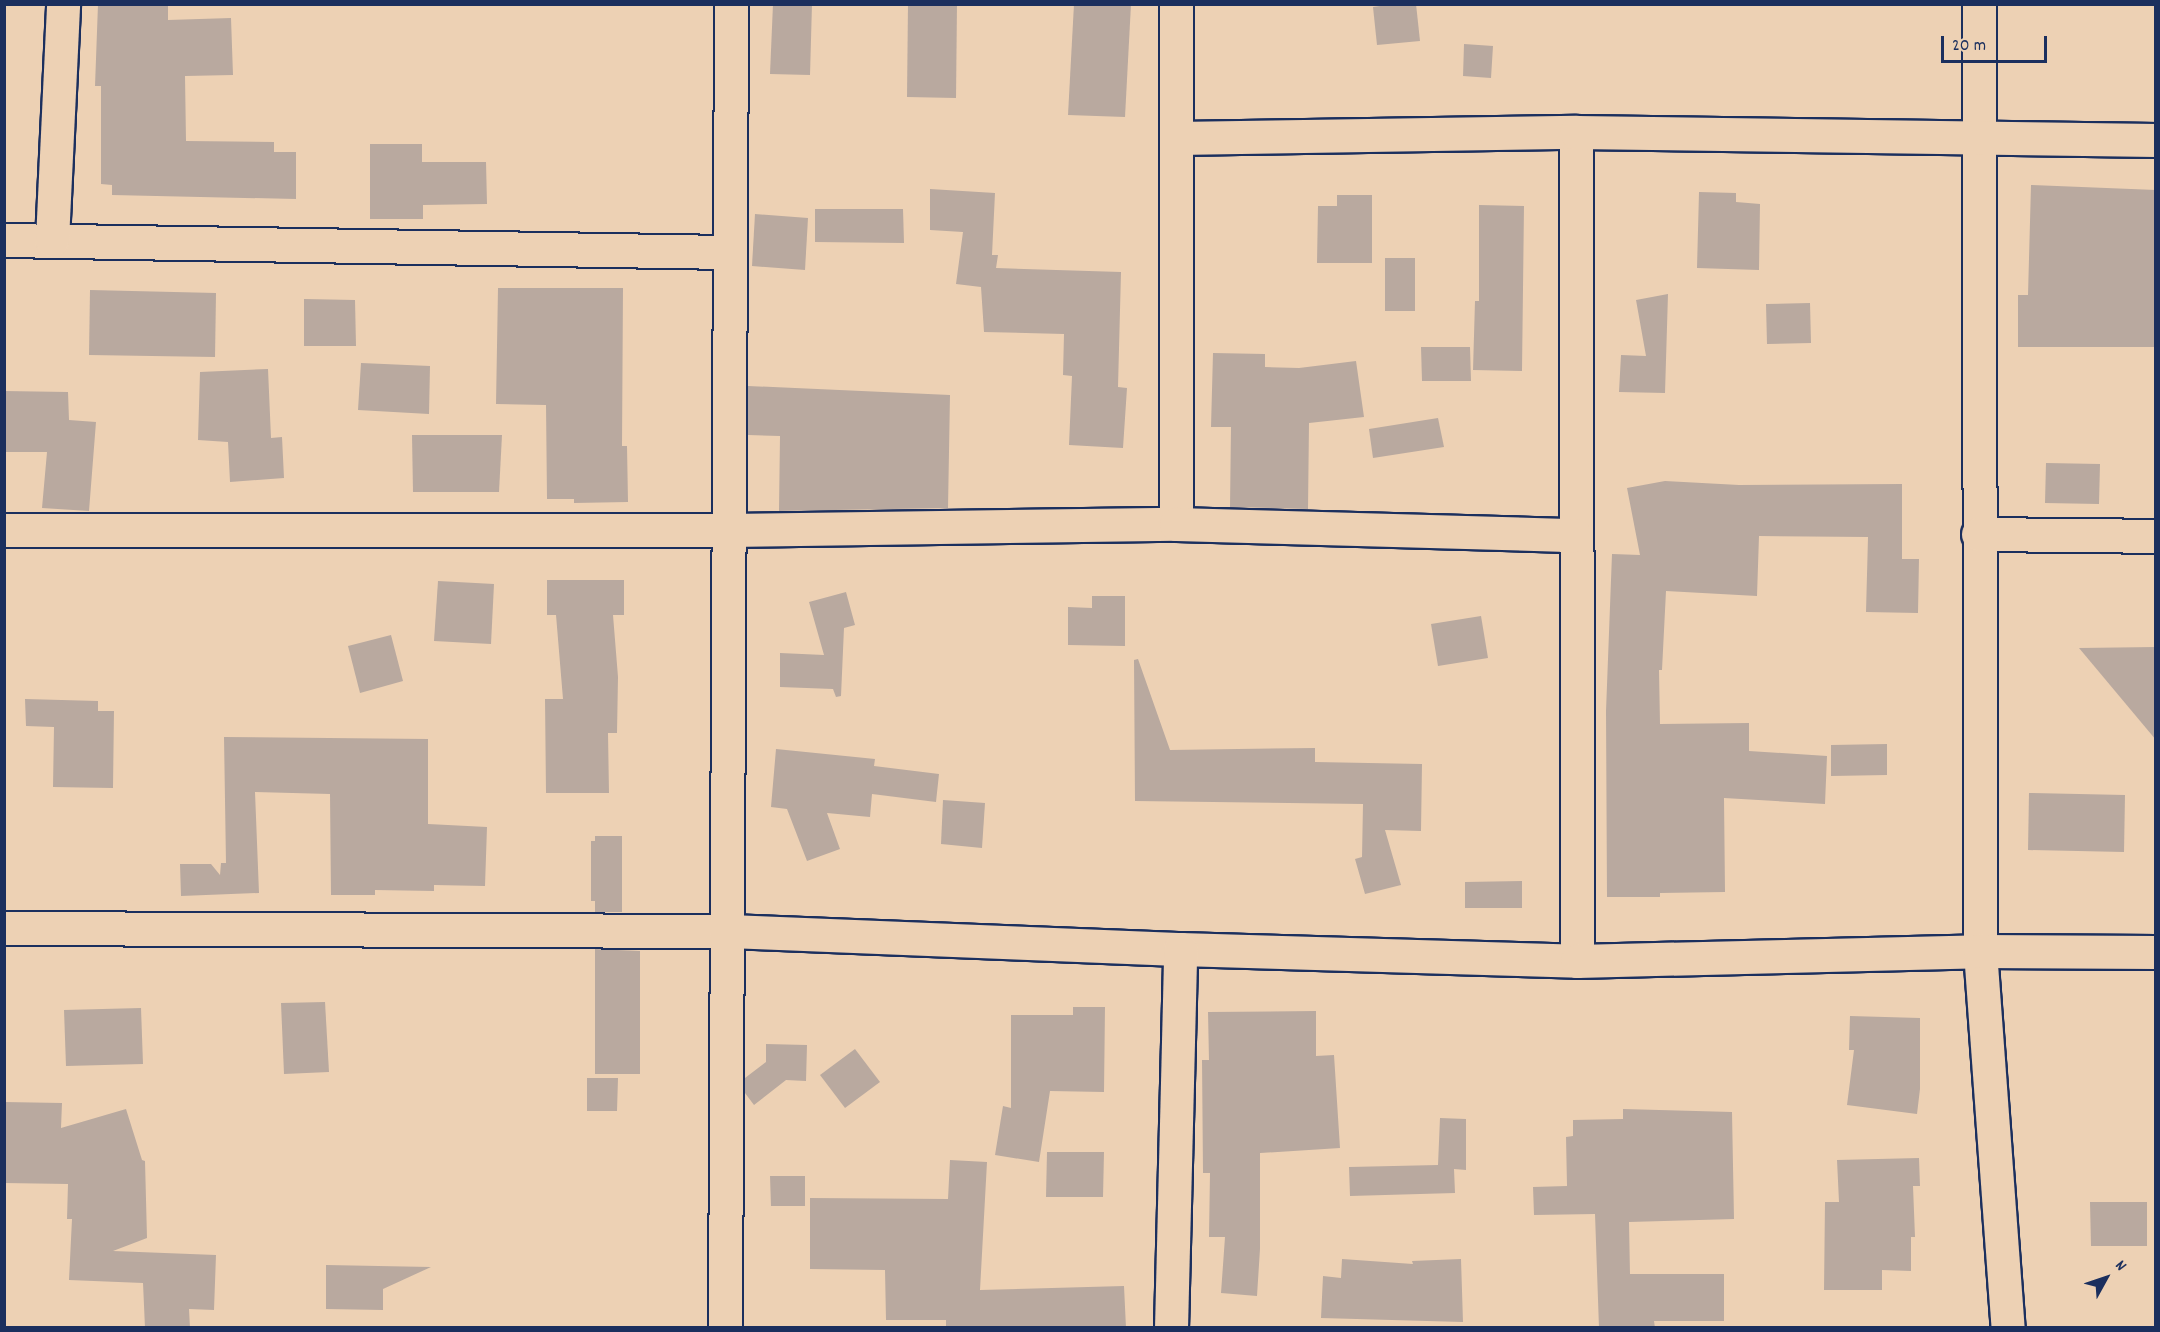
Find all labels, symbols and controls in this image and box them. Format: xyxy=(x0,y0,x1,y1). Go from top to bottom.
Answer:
scale bar xyxy=(1944,24,2050,62)
text: 20 m xyxy=(1952,34,1986,59)
north arrow xyxy=(2076,1248,2136,1308)
text: N xyxy=(2109,1256,2132,1277)

